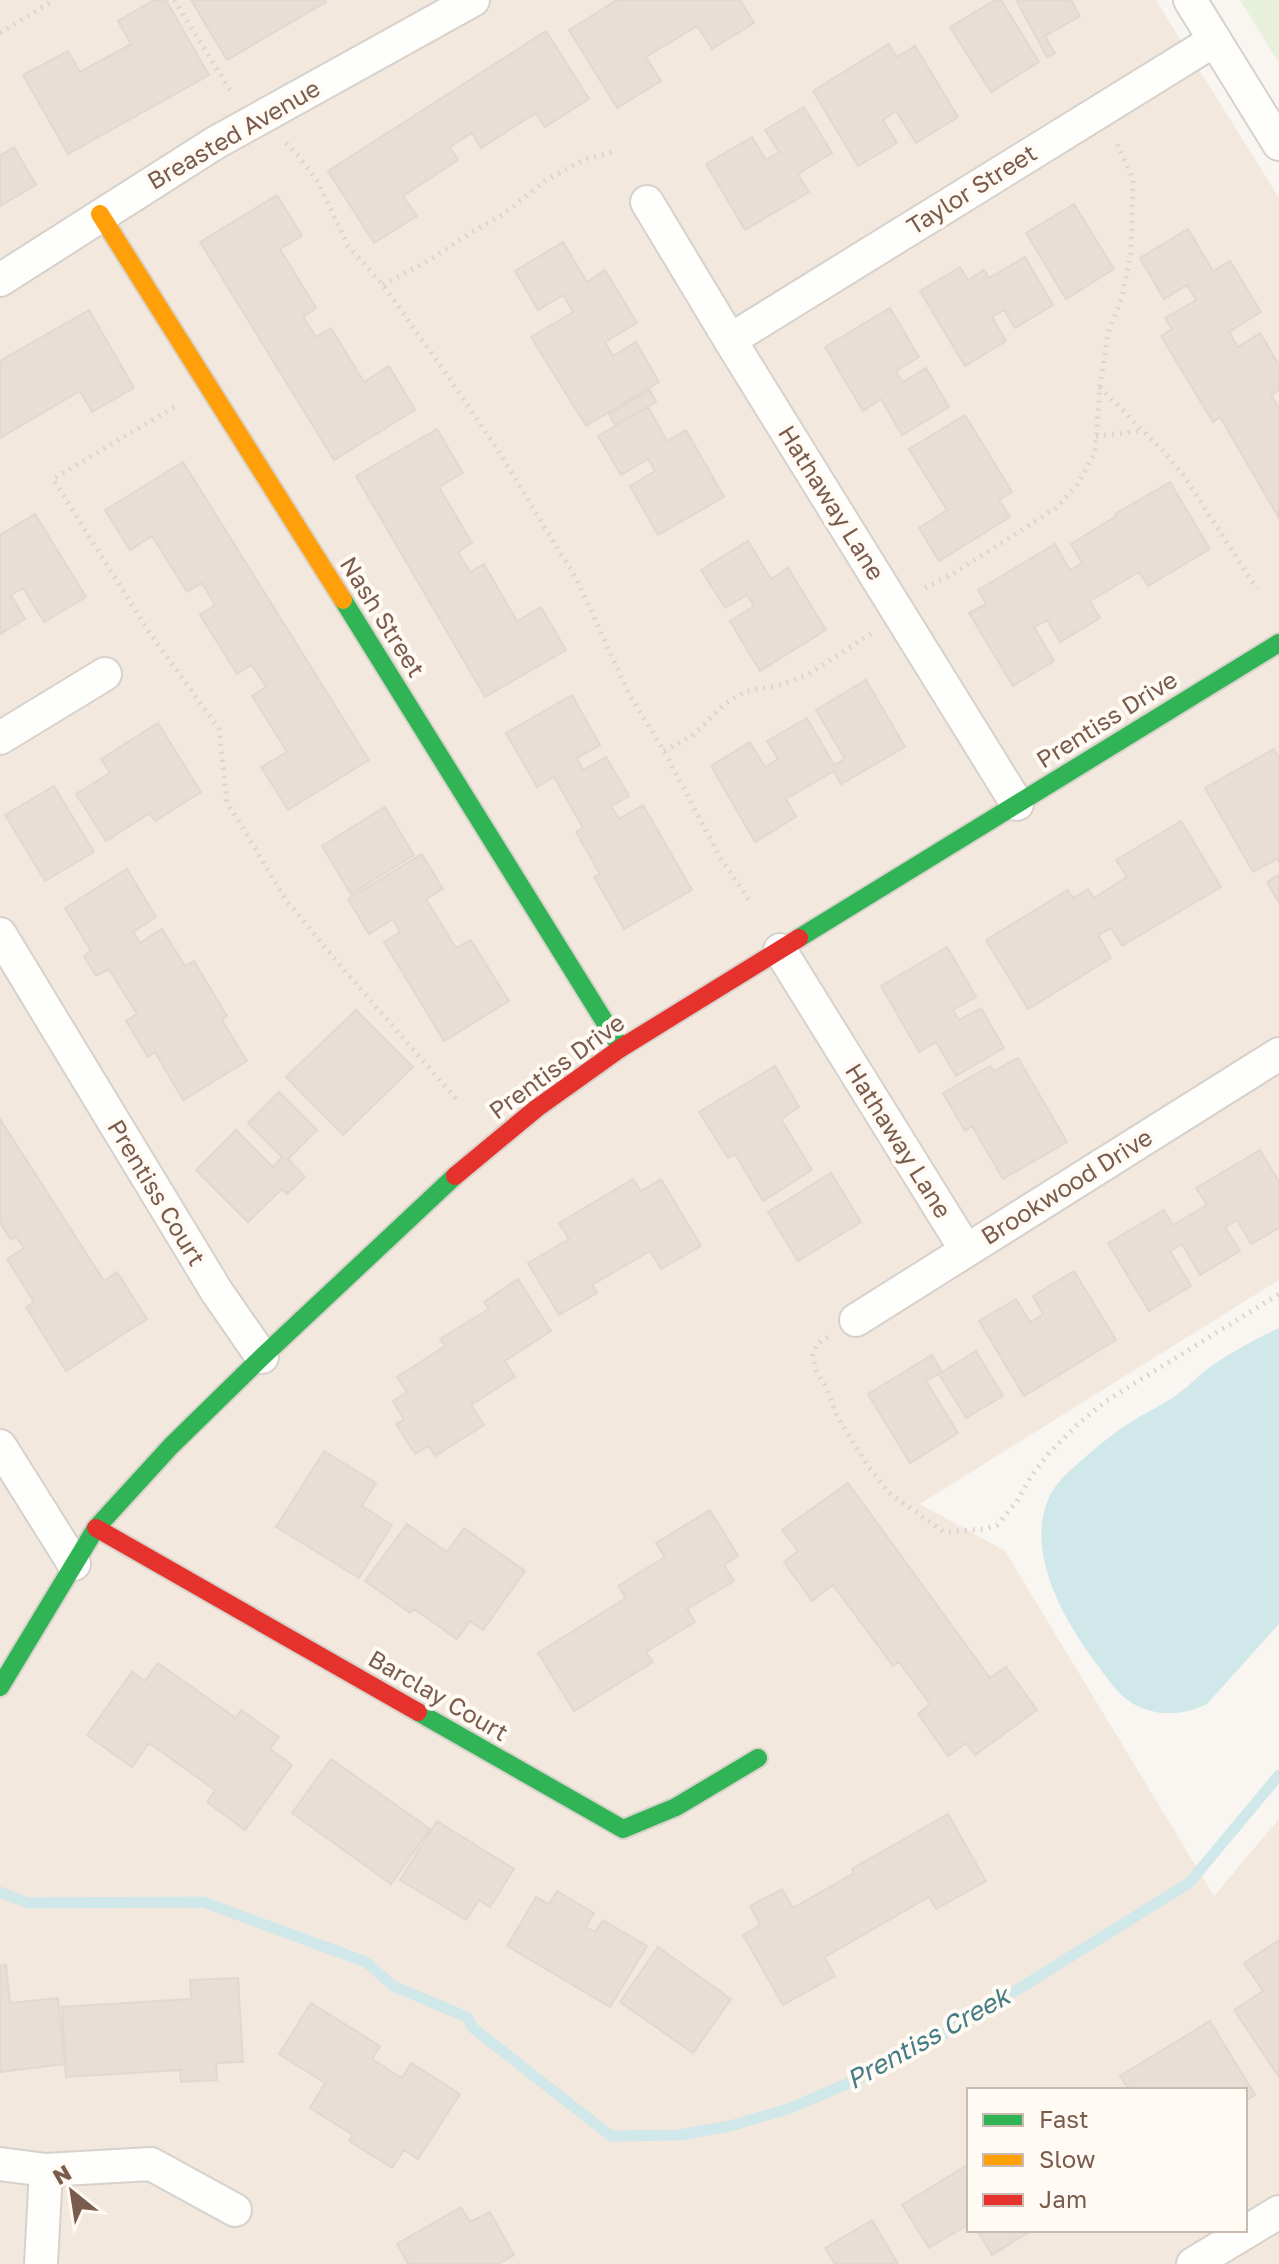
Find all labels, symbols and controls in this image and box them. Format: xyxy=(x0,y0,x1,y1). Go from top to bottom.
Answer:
street label: Breasted Avenue xyxy=(142,73,325,195)
street label: Taylor Street xyxy=(901,137,1041,240)
street label: Hathaway Lane xyxy=(773,420,891,585)
street label: Nash Street xyxy=(335,551,432,682)
street label: Prentiss Drive xyxy=(1031,664,1182,773)
street label: Prentiss Drive xyxy=(483,1007,629,1125)
street label: Hathaway Lane xyxy=(840,1058,958,1223)
street label: Prentiss Court xyxy=(102,1114,212,1271)
street label: Brookwood Drive xyxy=(975,1121,1157,1250)
street label: Barclay Court xyxy=(364,1643,514,1746)
water label: Prentiss Creek xyxy=(841,1979,1017,2095)
legend xyxy=(967,2088,1247,2232)
text: Fast xyxy=(1039,2104,1089,2133)
text: Slow xyxy=(1039,2144,1095,2173)
north arrow xyxy=(32,2152,112,2232)
text: N xyxy=(48,2158,76,2190)
text: Jam xyxy=(1039,2184,1087,2213)

